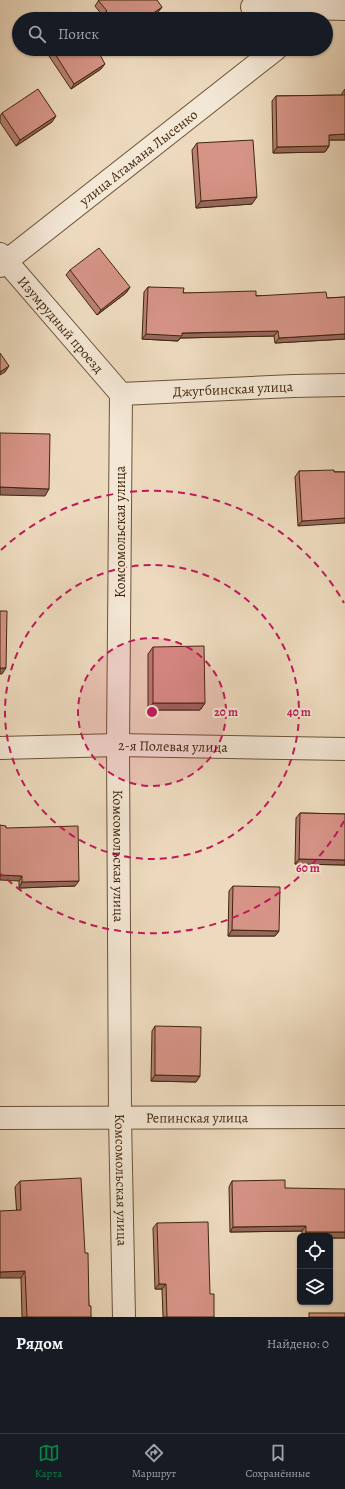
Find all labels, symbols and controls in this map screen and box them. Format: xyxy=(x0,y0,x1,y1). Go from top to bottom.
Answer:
search box xyxy=(12,12,333,56)
icon: search xyxy=(26,23,48,45)
text: Поиск xyxy=(58,24,99,44)
street label: улица Атамана Лысенко xyxy=(74,105,201,210)
street label: Изумрудный проезд xyxy=(13,272,108,377)
street label: Джугбинская улица xyxy=(172,376,294,401)
street label: Комсомольская улица xyxy=(111,465,130,598)
text: 20 m xyxy=(214,704,238,720)
text: 40 m xyxy=(287,704,311,720)
centre of rings xyxy=(145,705,159,719)
street label: 2-я Полевая улица xyxy=(118,736,229,756)
street label: Комсомольская улица xyxy=(109,790,128,923)
text: 60 m xyxy=(296,860,320,876)
street label: Репинская улица xyxy=(146,1108,249,1127)
street label: Комсомольская улица xyxy=(110,1114,132,1247)
map controls xyxy=(297,1233,333,1305)
button: locate xyxy=(297,1233,333,1269)
button: layers xyxy=(297,1269,333,1305)
text: Рядом xyxy=(16,1332,63,1355)
text: Найдено: 0 xyxy=(267,1335,329,1352)
tab: Карта xyxy=(35,1442,62,1481)
tab: Маршрут xyxy=(132,1442,176,1481)
tab: Сохранённые xyxy=(245,1442,310,1481)

